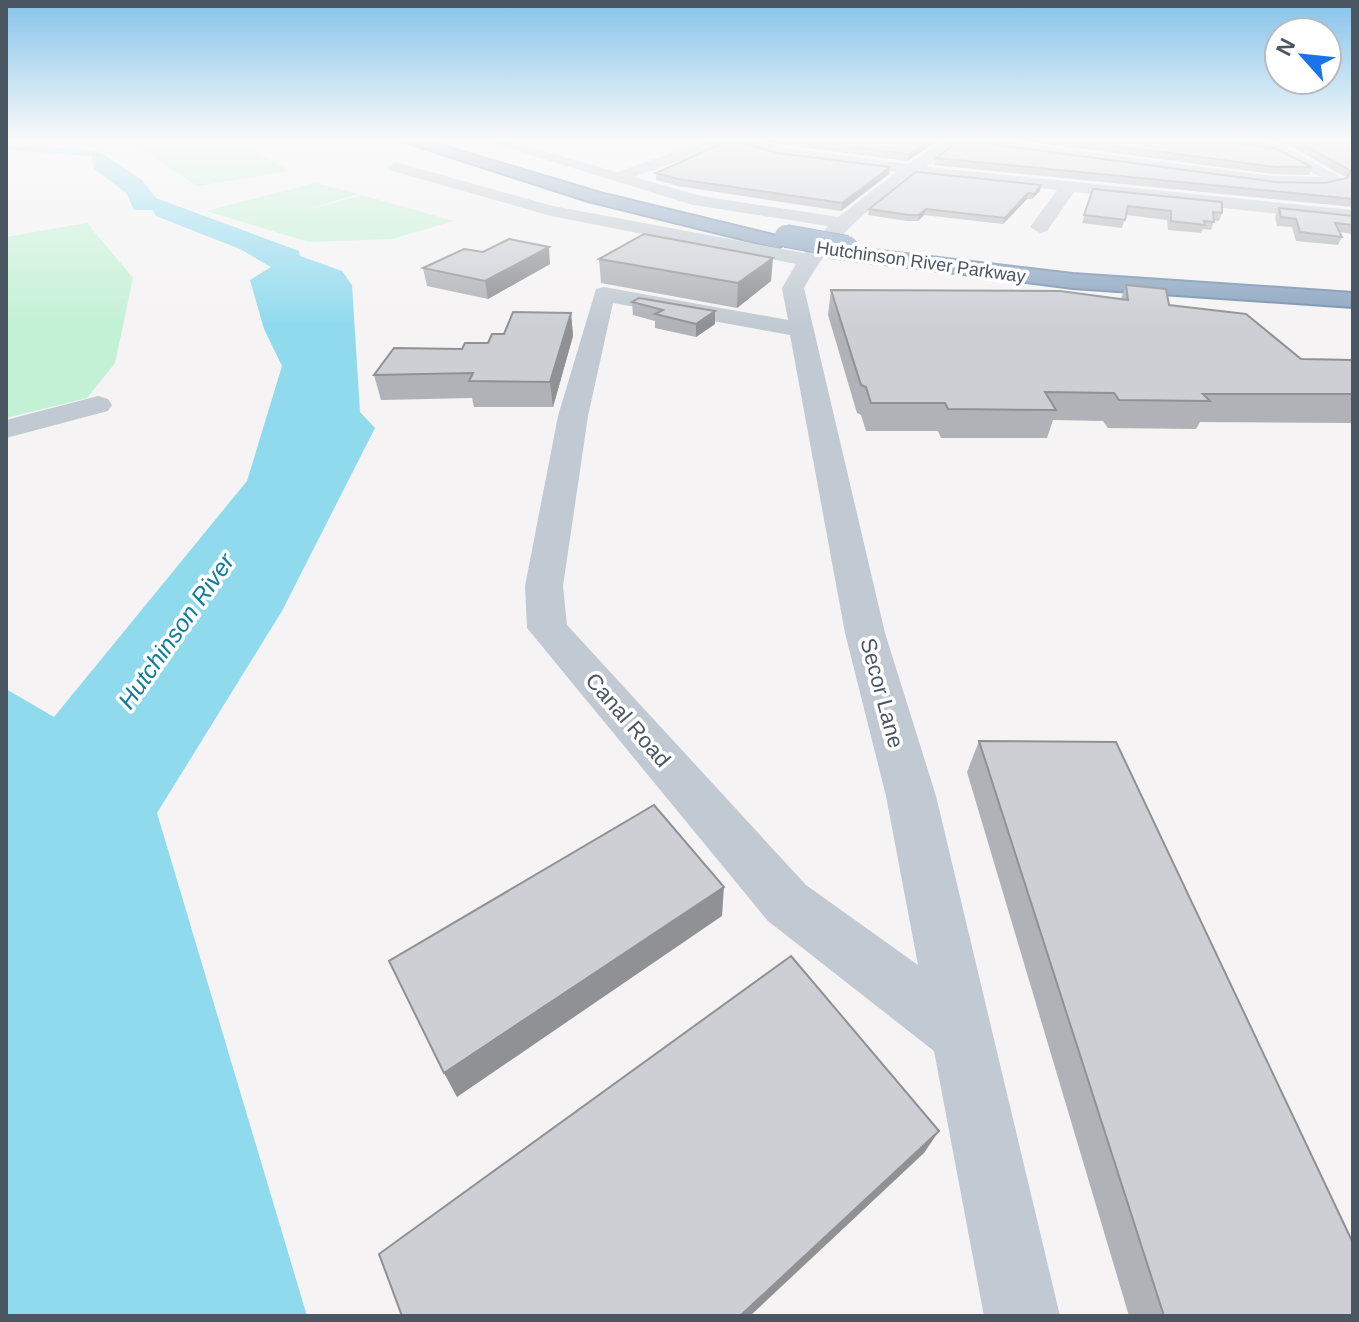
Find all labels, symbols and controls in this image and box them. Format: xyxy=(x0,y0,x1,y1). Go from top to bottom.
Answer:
north arrow xyxy=(1263,16,1343,96)
text: N xyxy=(1271,34,1300,60)
street label: Hutchinson River Parkway xyxy=(815,237,1027,287)
water label: Hutchinson River xyxy=(113,548,240,714)
street label: Secor Lane xyxy=(855,635,909,751)
street label: Canal Road xyxy=(580,668,676,772)

